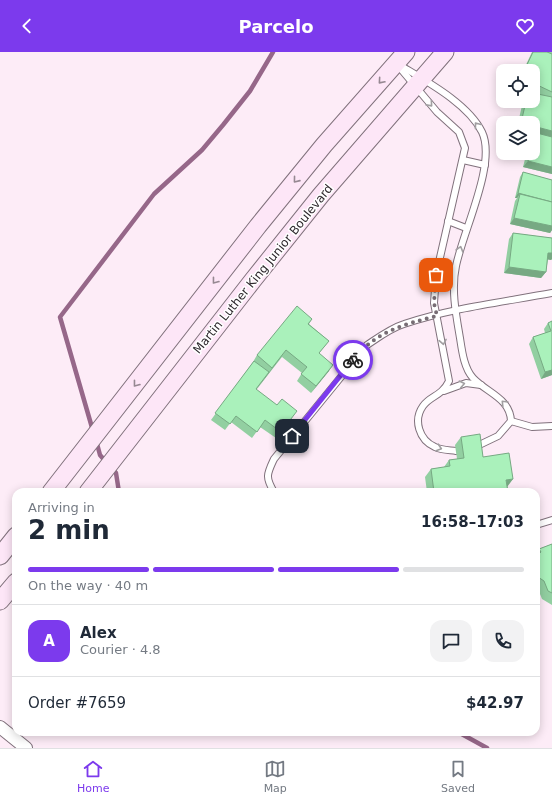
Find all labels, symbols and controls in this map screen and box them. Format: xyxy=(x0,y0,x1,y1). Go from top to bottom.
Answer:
icon: back xyxy=(16,15,38,37)
icon: heart xyxy=(514,15,536,37)
text: Parcelo xyxy=(238,16,314,37)
map controls xyxy=(496,64,540,160)
button: locate xyxy=(496,64,540,108)
one-way arrow xyxy=(378,76,385,84)
one-way arrow xyxy=(426,99,433,107)
button: layers xyxy=(496,116,540,160)
one-way arrow xyxy=(475,123,482,130)
one-way arrow xyxy=(293,175,300,182)
street label: Martin Luther King Junior Boulevard xyxy=(190,182,336,356)
one-way arrow xyxy=(455,246,464,253)
pin xyxy=(419,258,453,292)
icon: bag xyxy=(425,264,447,286)
one-way arrow xyxy=(212,277,219,284)
one-way arrow xyxy=(438,339,447,345)
courier xyxy=(333,340,373,380)
icon: bike xyxy=(342,349,364,371)
one-way arrow xyxy=(133,380,140,387)
one-way arrow xyxy=(459,381,465,389)
one-way arrow xyxy=(501,400,509,408)
pin xyxy=(275,419,309,453)
icon: home xyxy=(281,425,303,447)
one-way arrow xyxy=(435,443,442,452)
text: Arriving in xyxy=(28,500,95,515)
text: 16:58–17:03 xyxy=(421,513,524,531)
text: 2 min xyxy=(28,515,110,545)
text: On the way · 40 m xyxy=(28,578,148,593)
button: chat xyxy=(430,620,472,662)
button: phone xyxy=(482,620,524,662)
text: Alex xyxy=(80,624,117,642)
text: A xyxy=(43,632,55,650)
text: Courier · 4.8 xyxy=(80,642,161,657)
text: Order #7659 xyxy=(28,694,126,712)
text: $42.97 xyxy=(466,694,524,712)
tab: Home xyxy=(77,758,110,795)
tab: Map xyxy=(264,758,287,795)
tab: Saved xyxy=(441,758,475,795)

